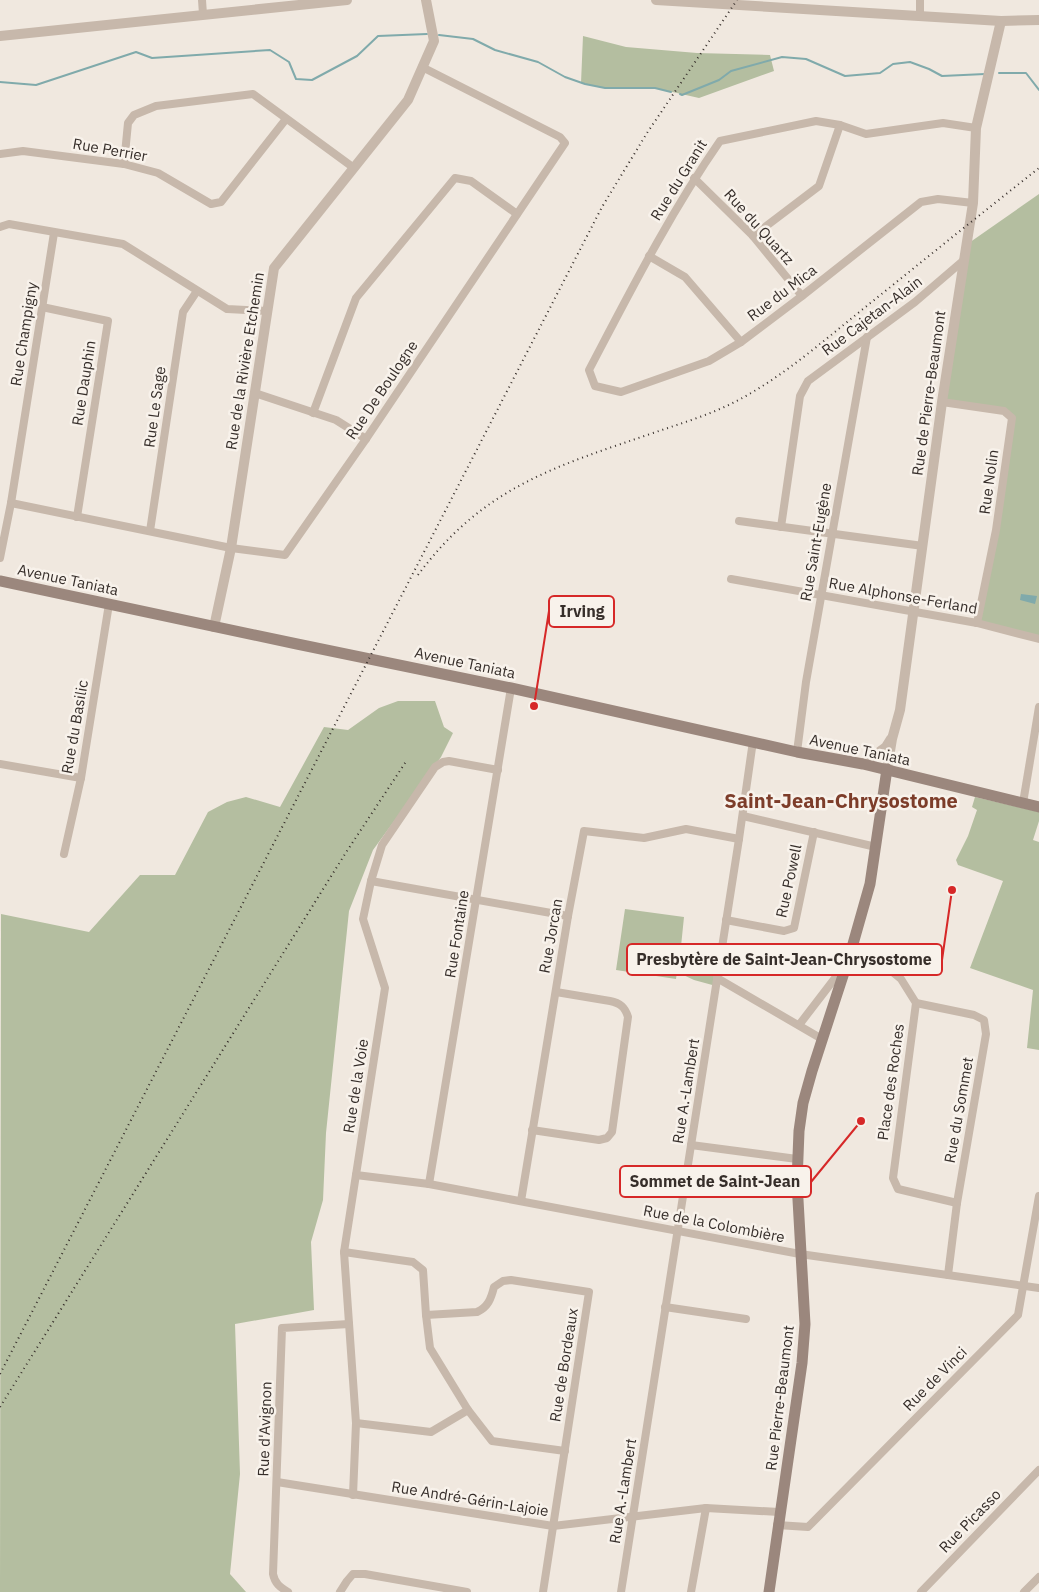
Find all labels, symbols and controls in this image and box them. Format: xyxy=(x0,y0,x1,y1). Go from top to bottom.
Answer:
street label: Rue Perrier xyxy=(71,134,149,165)
street label: Rue du Granit xyxy=(646,136,711,224)
street label: Rue du Quartz xyxy=(720,185,798,269)
street label: Rue du Mica xyxy=(743,260,820,325)
street label: Rue de la Rivière Etchemin xyxy=(221,271,268,451)
street label: Rue Cajetan-Alain xyxy=(818,272,926,359)
street label: Rue Champigny xyxy=(6,280,41,387)
street label: Rue de Pierre-Beaumont xyxy=(908,309,950,477)
street label: Rue De Boulogne xyxy=(341,336,422,443)
street label: Rue Dauphin xyxy=(67,339,100,427)
street label: Rue Le Sage xyxy=(139,365,170,449)
street label: Rue Nolin xyxy=(975,448,1002,516)
street label: Rue Saint-Eugène xyxy=(796,481,835,603)
street label: Avenue Taniata xyxy=(16,560,120,599)
street label: Rue Alphonse-Ferland xyxy=(827,573,979,618)
callout: Irving xyxy=(549,596,614,627)
text: Irving xyxy=(559,601,605,621)
street label: Avenue Taniata xyxy=(413,643,517,682)
street label: Rue du Basilic xyxy=(57,678,92,775)
street label: Avenue Taniata xyxy=(808,730,912,769)
district label: Saint-Jean-Chrysostome xyxy=(724,787,958,814)
street label: Rue Powell xyxy=(771,842,806,919)
street label: Rue Fontaine xyxy=(440,889,473,979)
street label: Rue Jorcan xyxy=(535,897,566,975)
callout: Presbytère de Saint-Jean-Chrysostome xyxy=(627,944,942,975)
text: Presbytère de Saint-Jean-Chrysostome xyxy=(636,949,932,969)
street label: Place des Roches xyxy=(873,1022,908,1141)
street label: Rue de la Voie xyxy=(339,1037,372,1134)
street label: Rue A.-Lambert xyxy=(668,1037,703,1145)
street label: Rue du Sommet xyxy=(940,1055,977,1164)
callout: Sommet de Saint-Jean xyxy=(620,1166,811,1197)
text: Sommet de Saint-Jean xyxy=(630,1171,800,1191)
street label: Rue de la Colombière xyxy=(642,1200,786,1247)
street label: Rue de Bordeaux xyxy=(545,1306,582,1423)
street label: Rue Pierre-Beaumont xyxy=(761,1324,798,1472)
street label: Rue de Vinci xyxy=(899,1343,971,1415)
street label: Rue d'Avignon xyxy=(253,1381,276,1477)
street label: Rue A.-Lambert xyxy=(605,1437,640,1545)
street label: Rue André-Gérin-Lajoie xyxy=(390,1477,550,1520)
street label: Rue Picasso xyxy=(935,1485,1005,1556)

